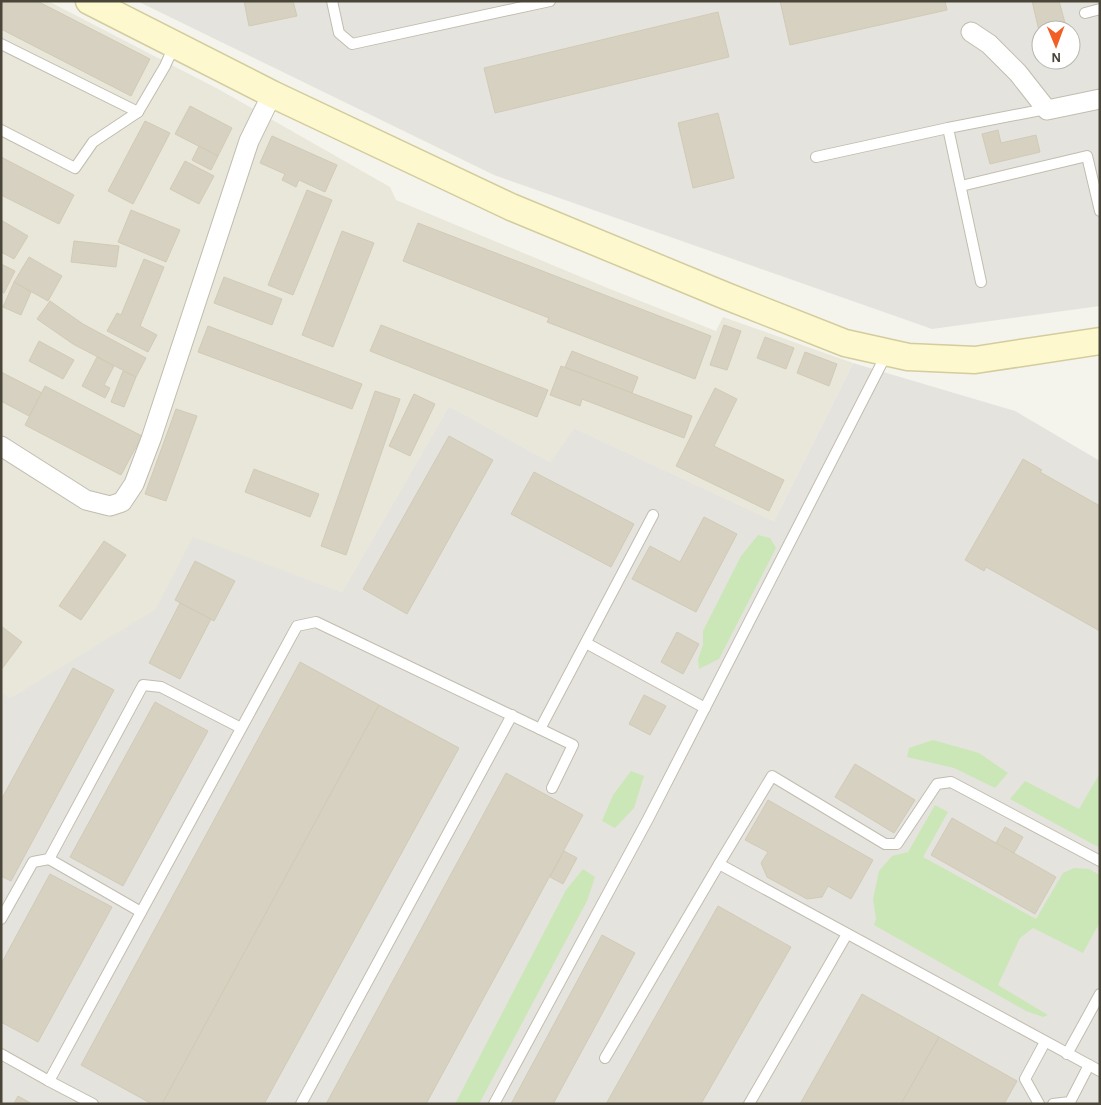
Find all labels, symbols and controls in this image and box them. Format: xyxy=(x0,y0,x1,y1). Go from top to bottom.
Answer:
north arrow xyxy=(1031,20,1081,70)
text: N xyxy=(1051,50,1061,64)

